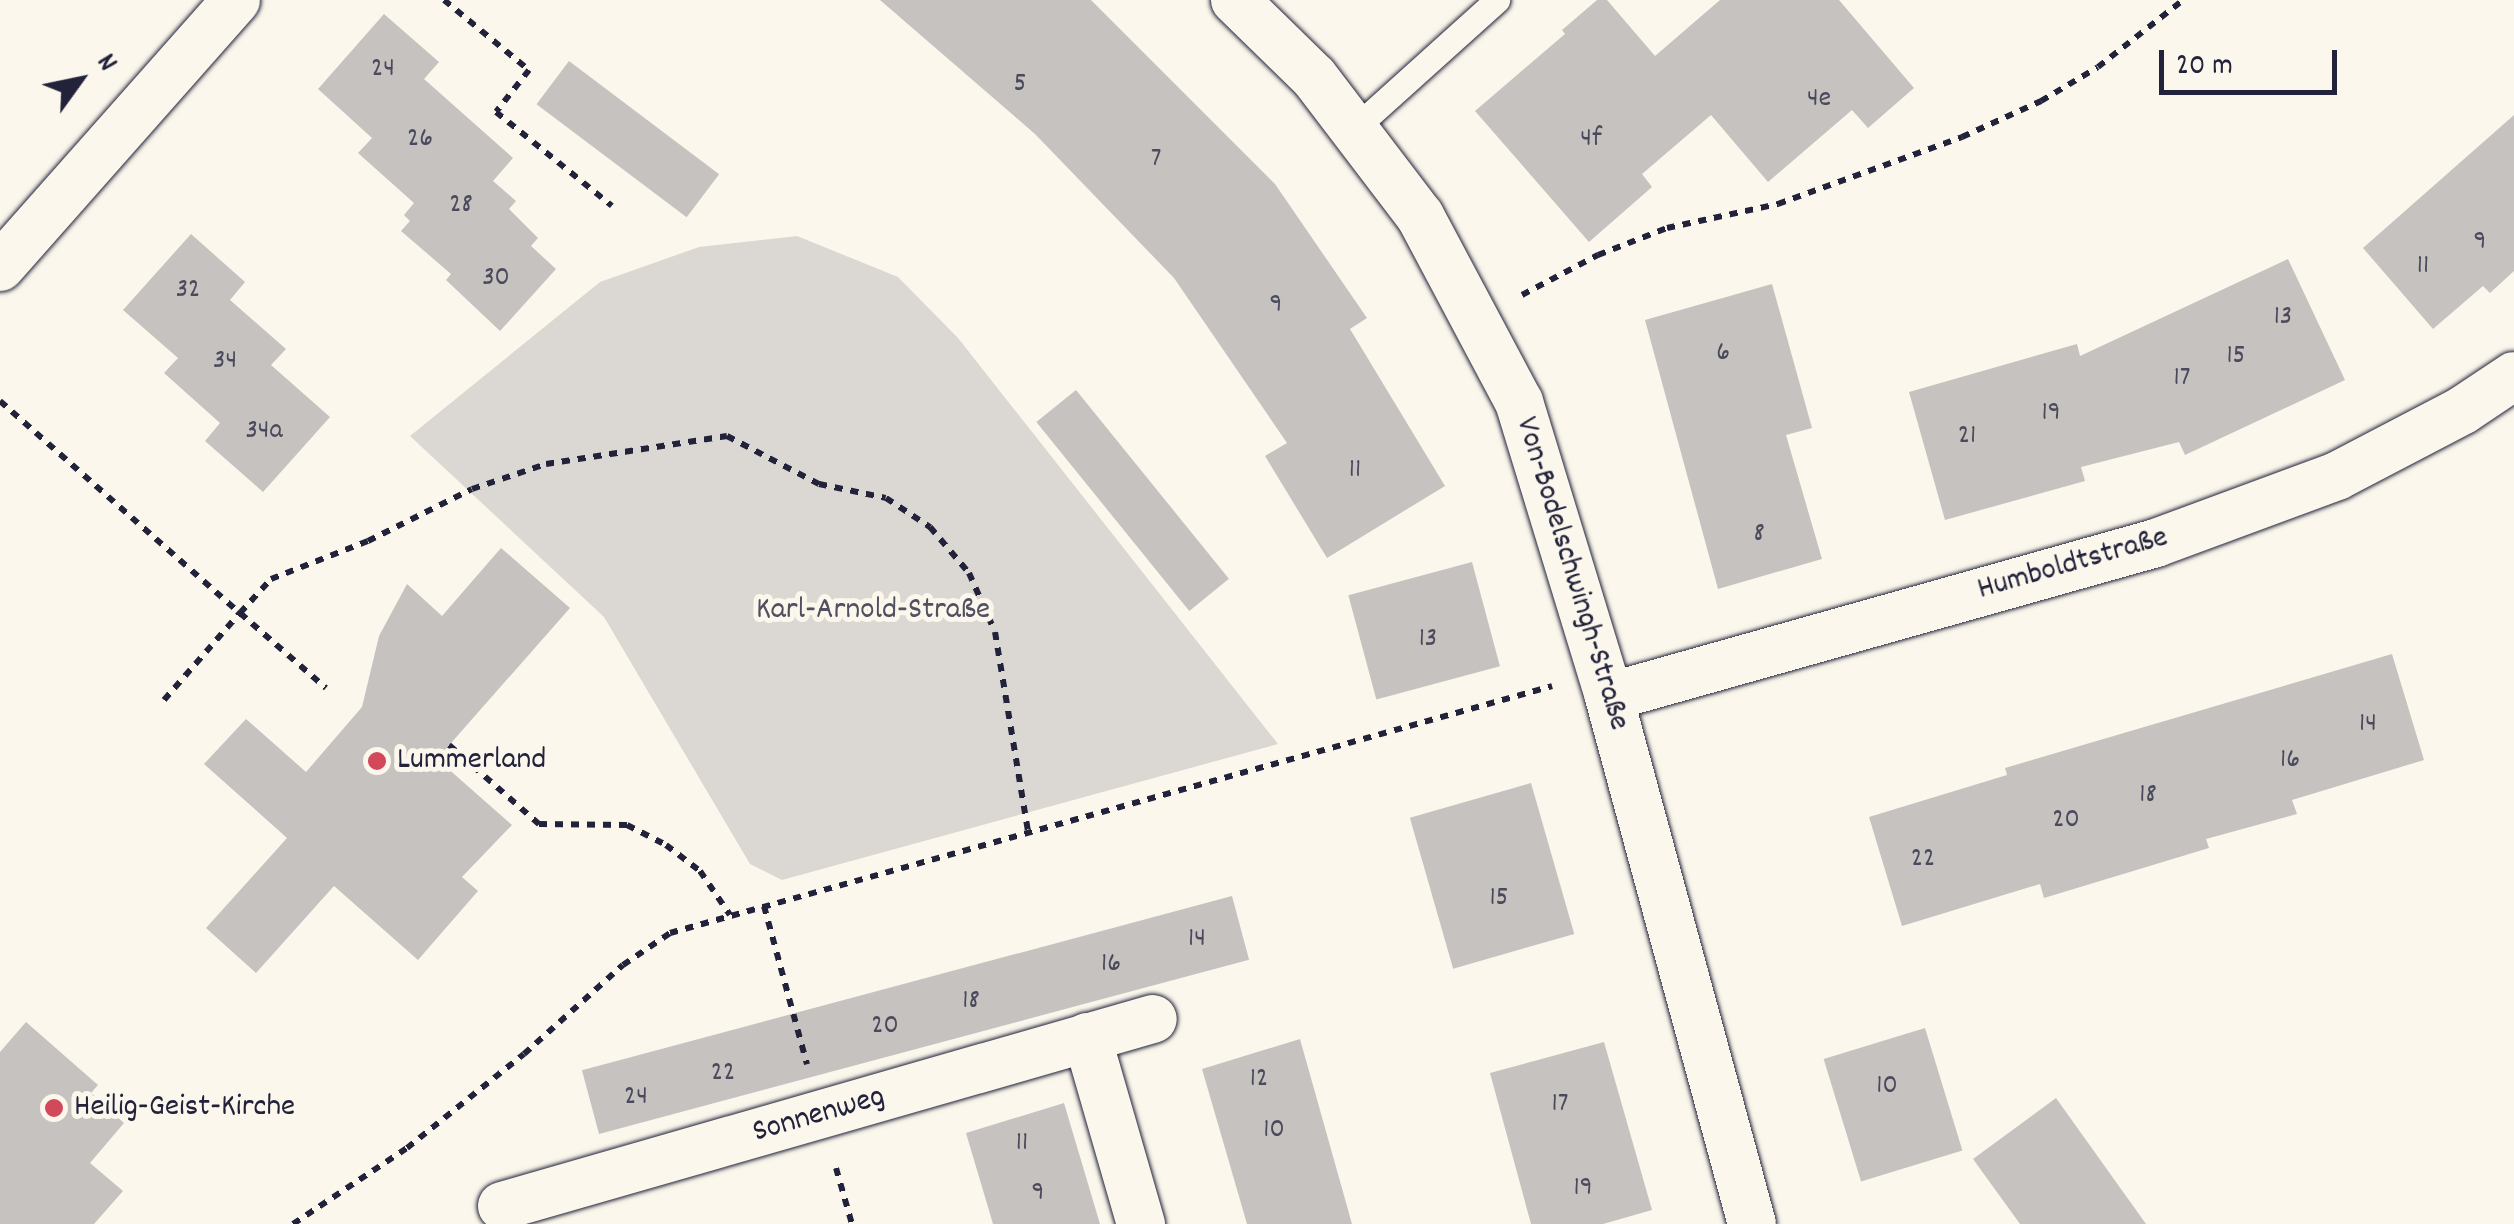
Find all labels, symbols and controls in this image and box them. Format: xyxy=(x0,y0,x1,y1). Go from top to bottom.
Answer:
north arrow xyxy=(30,30,130,130)
scale bar xyxy=(2164,30,2342,92)
text: 20 m xyxy=(2176,46,2233,89)
text: N xyxy=(85,47,126,80)
house number: 24 xyxy=(371,53,395,87)
house number: 5 xyxy=(1014,68,1026,102)
house number: 4e xyxy=(1807,83,1831,117)
house number: 26 xyxy=(407,123,433,157)
house number: 4f xyxy=(1580,123,1602,157)
house number: 7 xyxy=(1151,143,1161,177)
house number: 28 xyxy=(449,189,473,223)
house number: 9 xyxy=(2474,226,2486,260)
house number: 11 xyxy=(2417,250,2429,284)
house number: 30 xyxy=(482,262,510,296)
house number: 32 xyxy=(176,274,200,308)
house number: 9 xyxy=(1270,289,1282,323)
house number: 13 xyxy=(2274,301,2292,335)
house number: 6 xyxy=(1716,337,1730,371)
house number: 15 xyxy=(2226,340,2246,374)
house number: 34 xyxy=(213,345,237,379)
house number: 17 xyxy=(2174,362,2190,396)
house number: 19 xyxy=(2042,397,2060,431)
street label: Von-Bodelschwingh-Straße xyxy=(1505,413,1637,735)
house number: 34a xyxy=(245,415,283,449)
house number: 21 xyxy=(1958,420,1976,454)
house number: 11 xyxy=(1349,454,1361,488)
house number: 8 xyxy=(1753,518,1765,552)
street label: Humboldtstraße xyxy=(1973,520,2173,610)
park label: Karl-Arnold-Straße xyxy=(756,592,990,630)
house number: 13 xyxy=(1419,623,1437,657)
house number: 14 xyxy=(2359,708,2377,742)
place label: Lummerland xyxy=(397,742,546,780)
house number: 16 xyxy=(2280,744,2300,778)
marker: Lummerland xyxy=(366,750,388,772)
house number: 18 xyxy=(2139,779,2157,813)
house number: 20 xyxy=(2052,804,2080,838)
house number: 22 xyxy=(1911,843,1935,877)
house number: 15 xyxy=(1489,882,1509,916)
house number: 14 xyxy=(1188,923,1206,957)
house number: 16 xyxy=(1101,948,1121,982)
house number: 18 xyxy=(962,985,980,1019)
house number: 20 xyxy=(871,1010,899,1044)
house number: 22 xyxy=(711,1057,735,1091)
house number: 12 xyxy=(1250,1063,1268,1097)
house number: 10 xyxy=(1876,1070,1898,1104)
street label: Sonnenweg xyxy=(749,1079,889,1153)
house number: 24 xyxy=(624,1081,648,1115)
house number: 17 xyxy=(1552,1088,1568,1122)
place label: Heilig-Geist-Kirche xyxy=(74,1089,295,1127)
marker: Heilig-Geist-Kirche xyxy=(43,1097,65,1119)
house number: 10 xyxy=(1263,1114,1285,1148)
house number: 11 xyxy=(1016,1127,1028,1161)
house number: 19 xyxy=(1574,1172,1592,1206)
house number: 9 xyxy=(1032,1177,1044,1211)

